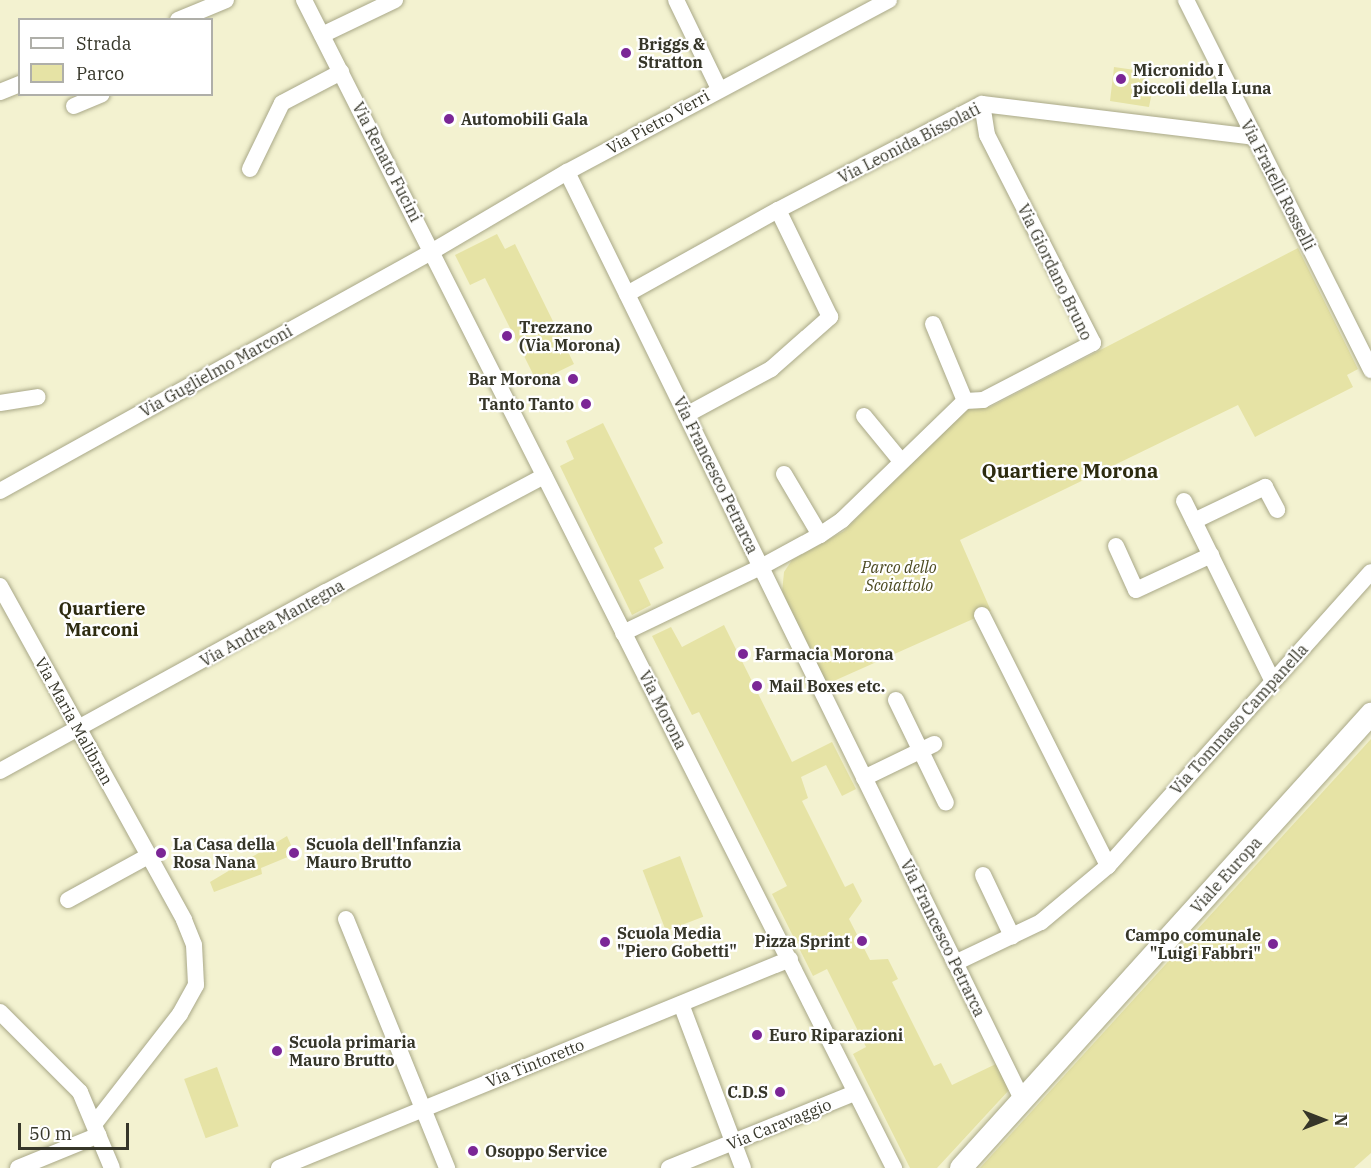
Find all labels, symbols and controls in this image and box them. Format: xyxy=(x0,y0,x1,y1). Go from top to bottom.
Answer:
legend xyxy=(18,18,213,96)
text: Strada xyxy=(76,32,132,55)
place label: Briggs & Stratton xyxy=(638,34,705,72)
marker: Briggs & Stratton xyxy=(619,46,633,60)
place label: Micronido I piccoli della Luna xyxy=(1133,60,1271,98)
text: Parco xyxy=(76,62,124,85)
marker: Micronido I piccoli della Luna xyxy=(1114,72,1128,86)
street label: Via Pietro Verri xyxy=(603,86,713,158)
street label: Via Renato Fucini xyxy=(348,99,426,225)
street label: Via Leonida Bissolati xyxy=(835,99,983,187)
place label: Automobili Gala xyxy=(461,109,588,129)
marker: Automobili Gala xyxy=(442,112,456,126)
street label: Via Fratelli Rosselli xyxy=(1237,117,1319,253)
street label: Via Giordano Bruno xyxy=(1014,201,1096,343)
place label: Trezzano (Via Morona) xyxy=(519,317,620,355)
street label: Via Guglielmo Marconi xyxy=(136,321,296,421)
marker: Trezzano (Via Morona) xyxy=(500,329,514,343)
place label: Bar Morona xyxy=(468,369,561,389)
marker: Bar Morona xyxy=(566,372,580,386)
street label: Via Francesco Petrarca xyxy=(670,393,762,557)
place label: Tanto Tanto xyxy=(479,394,574,414)
marker: Tanto Tanto xyxy=(579,397,593,411)
district label: Quartiere Morona xyxy=(982,458,1158,482)
park label: Parco dello Scoiattolo xyxy=(861,557,937,595)
street label: Via Andrea Mantegna xyxy=(197,575,347,671)
district label: Quartiere Marconi xyxy=(59,599,145,642)
street label: Via Tommaso Campanella xyxy=(1166,640,1312,798)
place label: Farmacia Morona xyxy=(755,644,894,664)
marker: Farmacia Morona xyxy=(736,647,750,661)
street label: Via Maria Malibran xyxy=(31,654,117,788)
street label: Via Morona xyxy=(635,667,691,753)
place label: Mail Boxes etc. xyxy=(769,676,885,696)
marker: Mail Boxes etc. xyxy=(750,679,764,693)
street label: Viale Europa xyxy=(1187,833,1265,917)
place label: La Casa della Rosa Nana xyxy=(173,834,275,872)
place label: Scuola dell'Infanzia Mauro Brutto xyxy=(306,834,461,872)
marker: La Casa della Rosa Nana xyxy=(154,846,168,860)
marker: Scuola dell'Infanzia Mauro Brutto xyxy=(287,846,301,860)
street label: Via Francesco Petrarca xyxy=(897,856,989,1020)
place label: Scuola Media "Piero Gobetti" xyxy=(617,923,737,961)
place label: Campo comunale "Luigi Fabbri" xyxy=(1125,925,1261,963)
place label: Pizza Sprint xyxy=(755,931,850,951)
marker: Pizza Sprint xyxy=(855,934,869,948)
marker: Scuola Media "Piero Gobetti" xyxy=(598,935,612,949)
marker: Campo comunale "Luigi Fabbri" xyxy=(1266,937,1280,951)
place label: Euro Riparazioni xyxy=(769,1025,903,1045)
marker: Euro Riparazioni xyxy=(750,1028,764,1042)
place label: Scuola primaria Mauro Brutto xyxy=(289,1032,416,1070)
street label: Via Tintoretto xyxy=(483,1035,587,1091)
marker: Scuola primaria Mauro Brutto xyxy=(270,1044,284,1058)
place label: C.D.S xyxy=(727,1082,768,1102)
marker: C.D.S xyxy=(773,1085,787,1099)
north arrow xyxy=(1293,1090,1353,1150)
street label: Via Caravaggio xyxy=(724,1094,834,1154)
scale bar xyxy=(21,1111,132,1149)
text: N xyxy=(1331,1114,1351,1126)
text: 50 m xyxy=(29,1122,72,1145)
place label: Osoppo Service xyxy=(485,1141,607,1161)
marker: Osoppo Service xyxy=(466,1144,480,1158)

